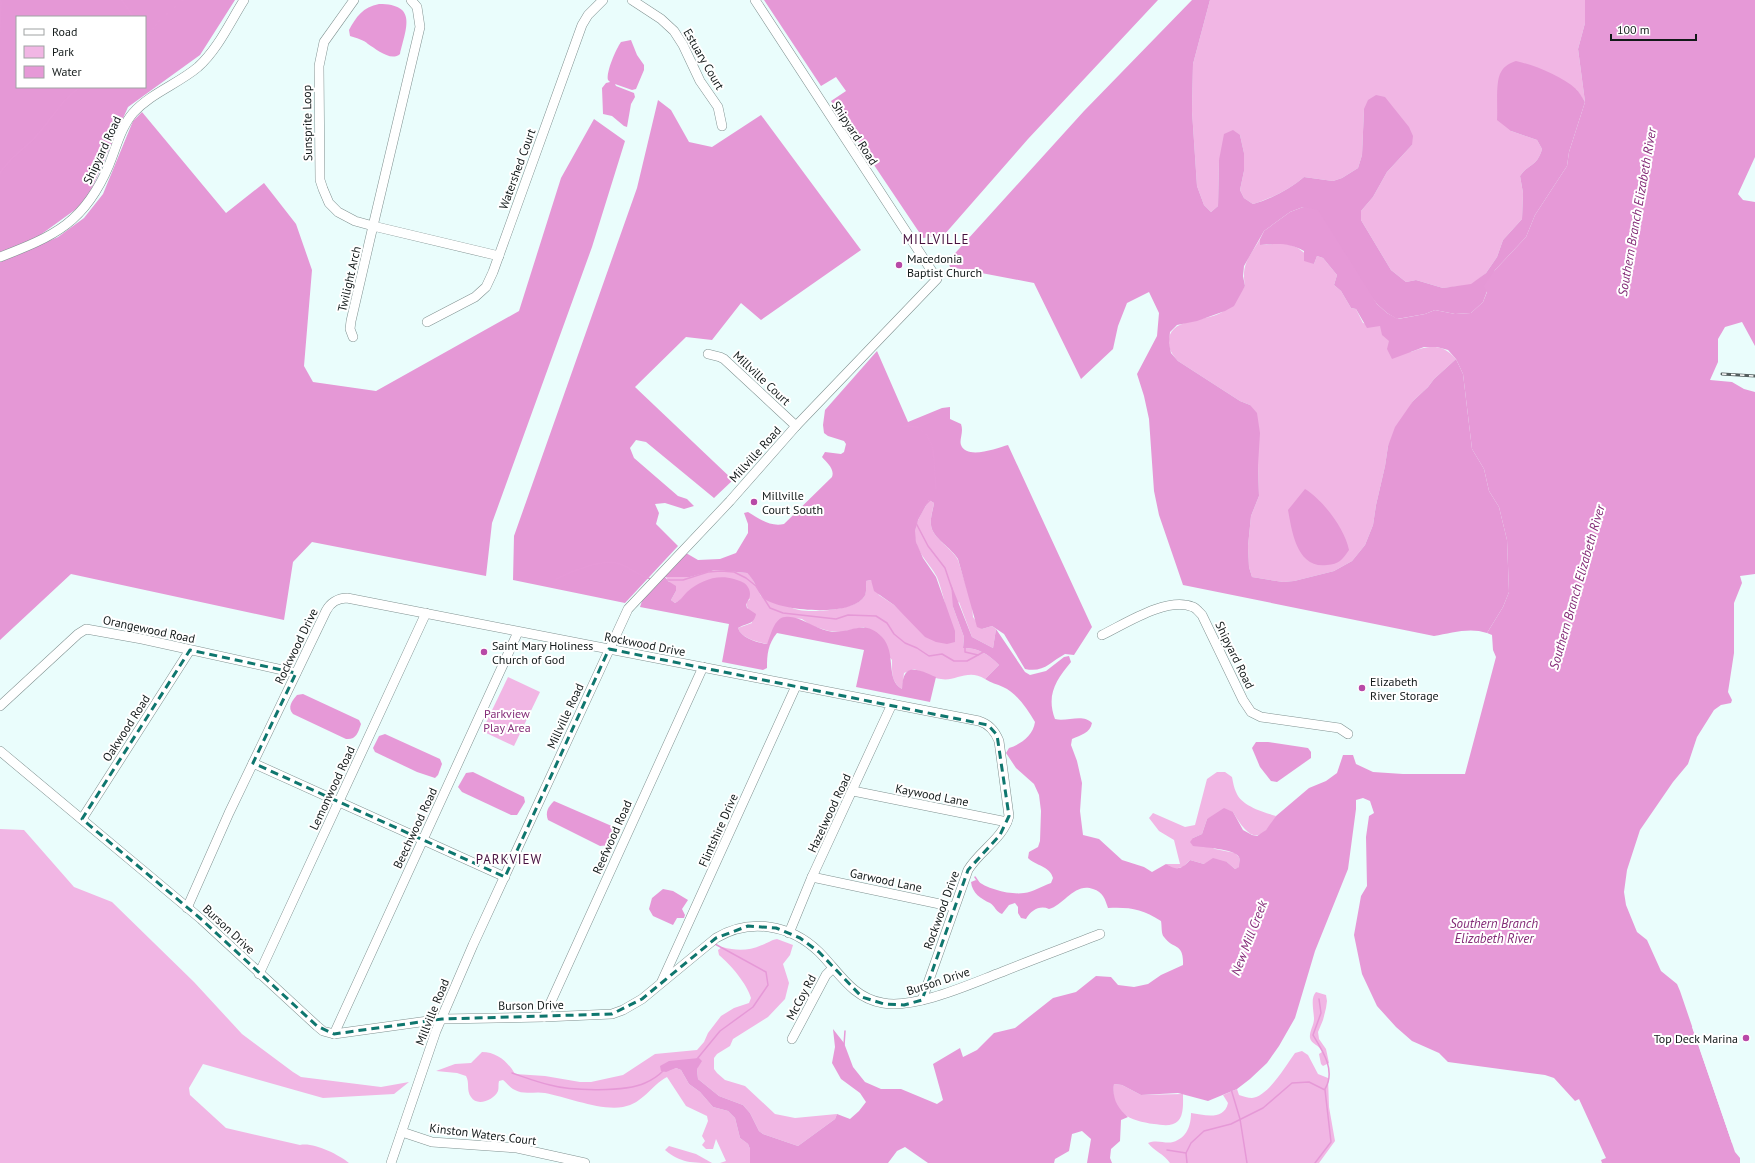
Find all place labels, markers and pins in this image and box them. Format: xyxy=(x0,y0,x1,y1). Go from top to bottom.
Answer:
place label: Macedonia Baptist Church xyxy=(907,251,982,280)
marker: Macedonia Baptist Church xyxy=(894,260,904,270)
place label: Millville Court South xyxy=(762,488,823,517)
marker: Millville Court South xyxy=(749,497,759,507)
place label: Saint Mary Holiness Church of God xyxy=(492,638,593,667)
marker: Saint Mary Holiness Church of God xyxy=(479,647,489,657)
place label: Elizabeth River Storage xyxy=(1370,674,1439,703)
marker: Elizabeth River Storage xyxy=(1357,683,1367,693)
place label: Top Deck Marina xyxy=(1654,1031,1738,1046)
marker: Top Deck Marina xyxy=(1741,1033,1751,1043)

